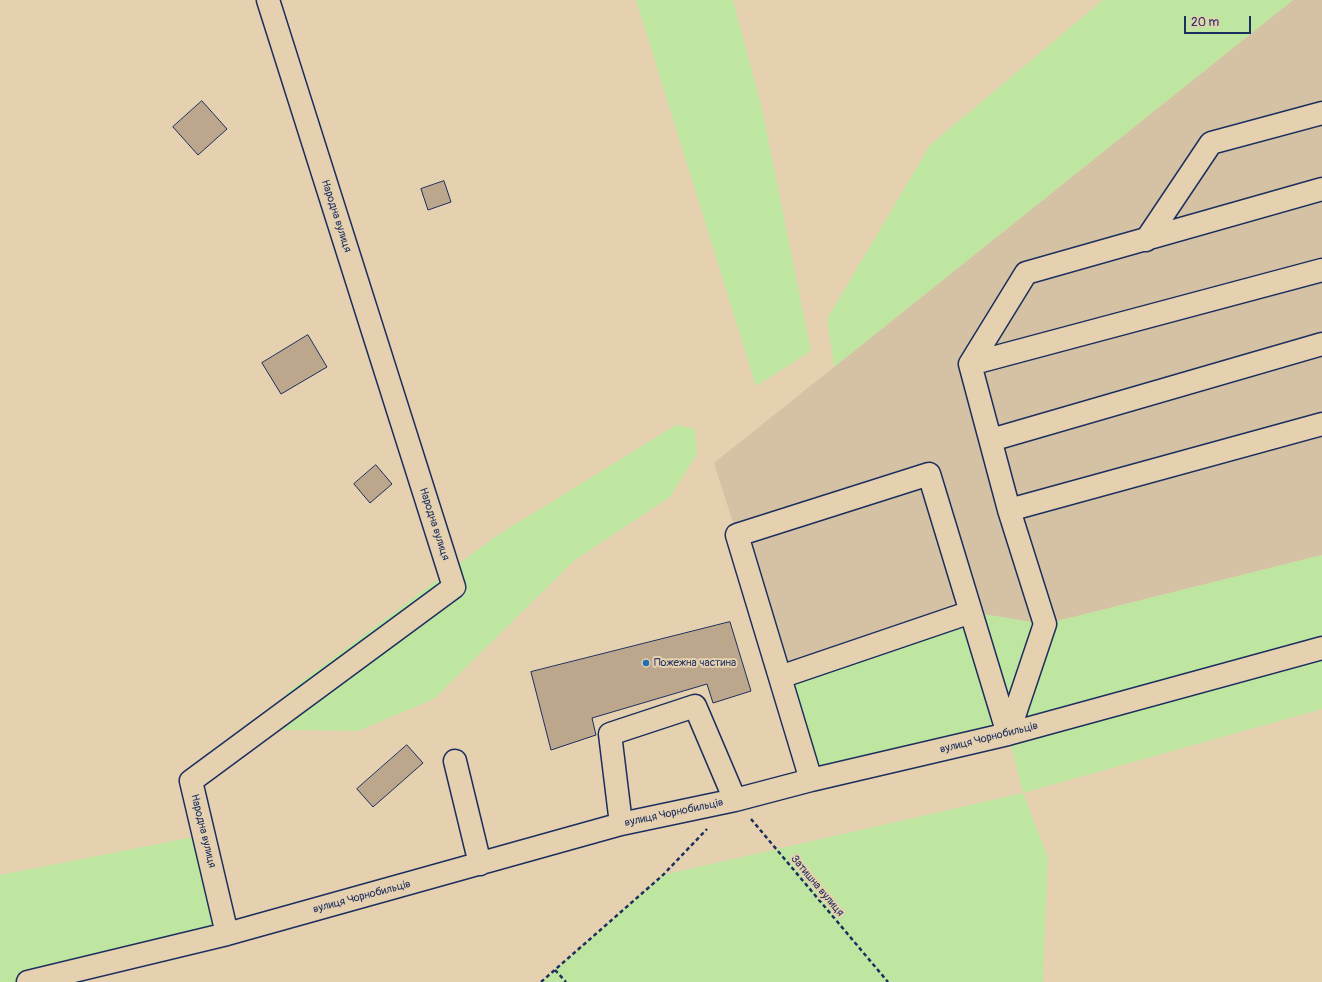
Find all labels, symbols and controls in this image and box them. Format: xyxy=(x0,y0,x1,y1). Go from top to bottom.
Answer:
scale bar xyxy=(1186,8,1253,34)
text: 20 m xyxy=(1191,15,1219,30)
street label: Народна вулиця xyxy=(318,178,354,254)
street label: Народна вулиця xyxy=(416,486,452,562)
place label: Пожежна частина xyxy=(654,656,736,670)
marker: Пожежна частина xyxy=(641,658,651,668)
street label: вулиця Чорнобильців xyxy=(939,719,1039,757)
street label: Народна вулиця xyxy=(187,793,219,869)
street label: вулиця Чорнобильців xyxy=(623,796,725,830)
street label: Затишна вулиця xyxy=(788,853,846,919)
street label: вулиця Чорнобильців xyxy=(312,878,412,916)

